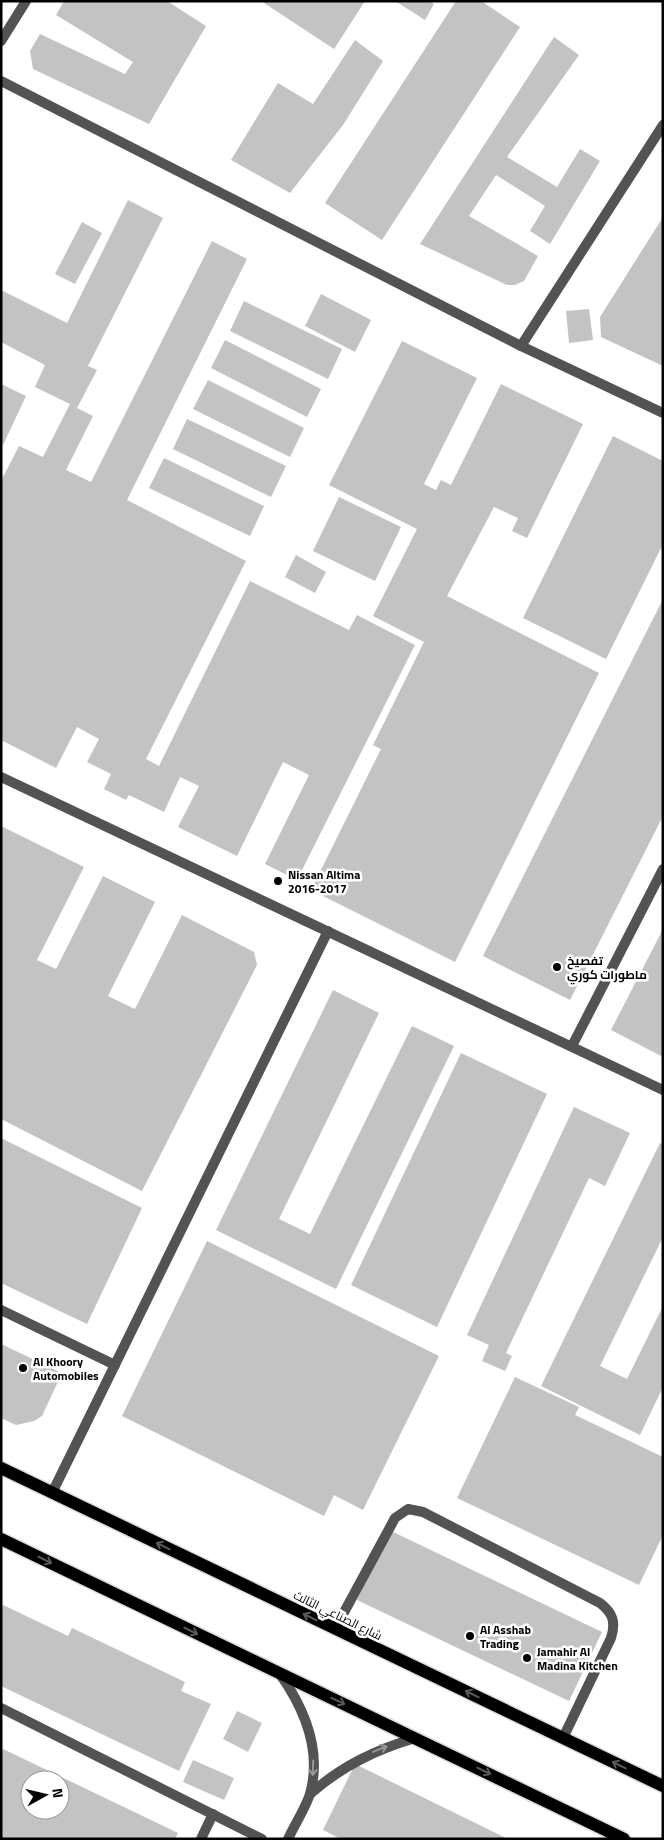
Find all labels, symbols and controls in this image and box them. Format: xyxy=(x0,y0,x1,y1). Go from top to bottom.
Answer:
place label: Nissan Altima 2016-2017 xyxy=(288,865,360,898)
marker: Nissan Altima 2016-2017 xyxy=(272,875,284,887)
place label: تفصيخ ماطورات كوري xyxy=(567,951,647,985)
marker: تفصيخ ماطورات كوري xyxy=(551,961,563,973)
place label: Al Khoory Automobiles xyxy=(33,1352,99,1385)
marker: Al Khoory Automobiles xyxy=(17,1362,29,1374)
one-way arrow xyxy=(156,1541,171,1551)
one-way arrow xyxy=(37,1556,52,1565)
street label: شارع الصناعي الثالث xyxy=(290,1585,386,1646)
one-way arrow xyxy=(303,1611,318,1621)
place label: Al Asshab Trading xyxy=(480,1620,531,1653)
one-way arrow xyxy=(183,1627,198,1636)
marker: Al Asshab Trading xyxy=(464,1630,476,1642)
place label: Jamahir Al Madina Kitchen xyxy=(537,1642,618,1675)
marker: Jamahir Al Madina Kitchen xyxy=(521,1652,533,1664)
one-way arrow xyxy=(465,1689,480,1699)
one-way arrow xyxy=(330,1697,345,1707)
one-way arrow xyxy=(372,1744,387,1753)
one-way arrow xyxy=(612,1759,627,1769)
one-way arrow xyxy=(308,1760,317,1776)
one-way arrow xyxy=(477,1767,492,1777)
north arrow xyxy=(20,1770,70,1820)
text: N xyxy=(47,1787,69,1799)

